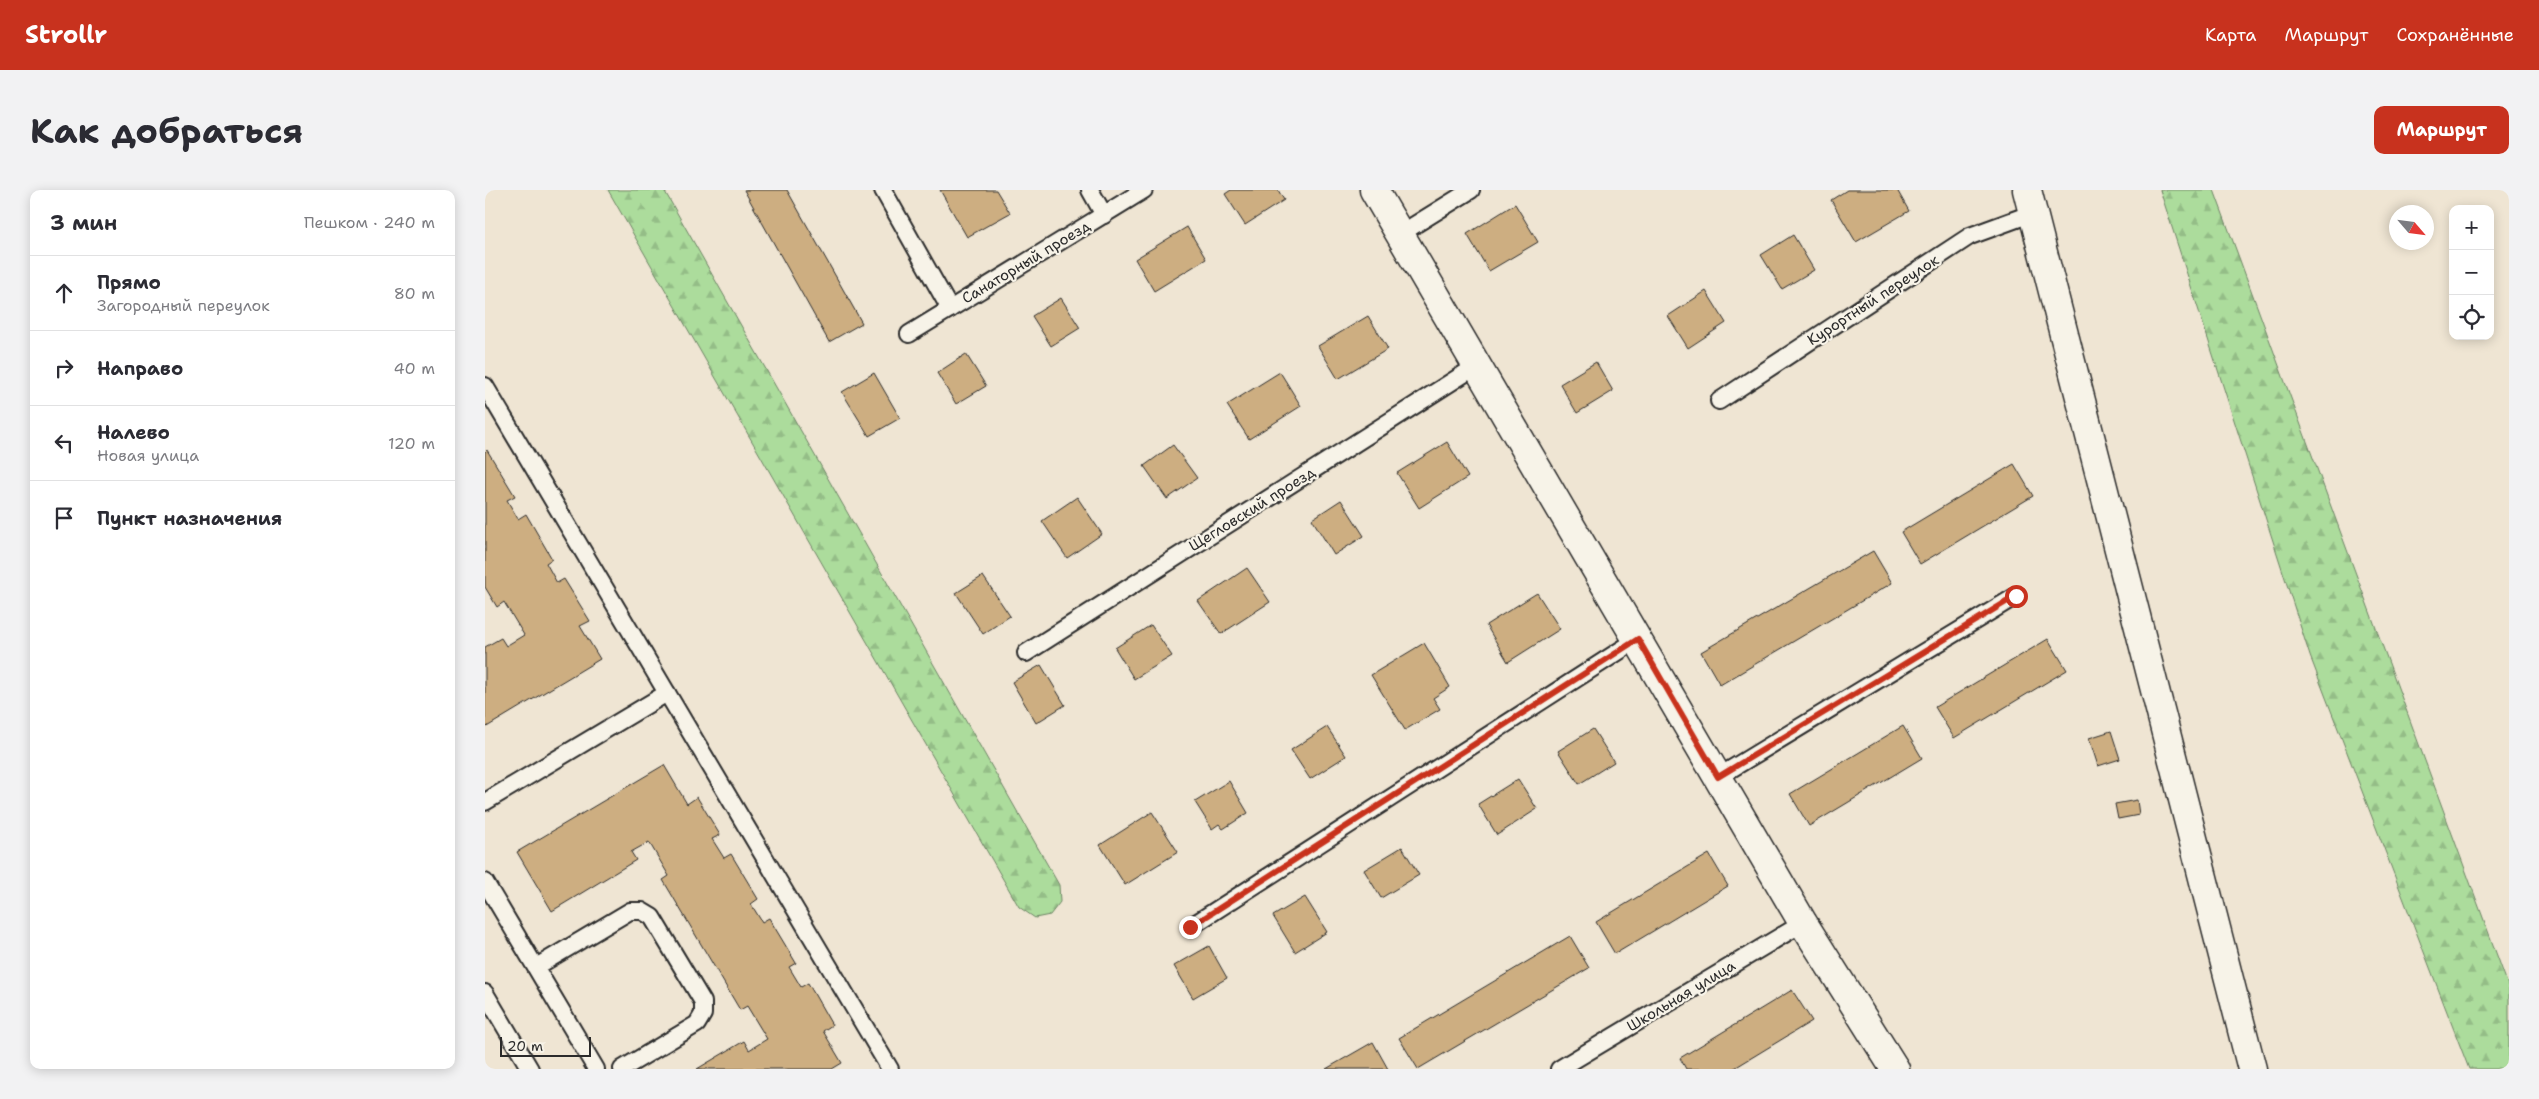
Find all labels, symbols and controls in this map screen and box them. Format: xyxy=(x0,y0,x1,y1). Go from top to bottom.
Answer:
text: Strollr xyxy=(25,19,107,51)
text: Карта xyxy=(2205,23,2256,47)
text: Маршрут xyxy=(2284,23,2368,47)
text: Сохранённые xyxy=(2396,23,2514,47)
button: Маршрут xyxy=(2374,106,2509,154)
text: Как добраться xyxy=(30,107,303,154)
north arrow xyxy=(2389,205,2434,250)
map controls xyxy=(2449,205,2494,340)
button: + xyxy=(2449,205,2494,250)
text: 3 мин xyxy=(50,209,117,237)
text: Пешком · 240 m xyxy=(304,212,435,233)
street label: Санаторный проезд xyxy=(958,215,1094,308)
street label: Курортный переулок xyxy=(1803,250,1943,350)
button: − xyxy=(2449,250,2494,295)
text: Прямо xyxy=(97,270,161,295)
icon: ahead xyxy=(50,279,78,307)
text: 80 m xyxy=(394,283,435,304)
text: Загородный переулок xyxy=(97,295,270,316)
button: locate xyxy=(2449,295,2494,340)
icon: right xyxy=(50,354,78,382)
text: Направо xyxy=(97,356,183,381)
text: 40 m xyxy=(393,358,435,379)
text: Налево xyxy=(97,420,170,445)
icon: left xyxy=(50,429,78,457)
text: 120 m xyxy=(388,433,435,454)
text: Новая улица xyxy=(97,445,199,466)
street label: Щегловский проезд xyxy=(1185,462,1319,556)
icon: arrive xyxy=(50,504,78,532)
text: Пункт назначения xyxy=(97,506,282,531)
route start xyxy=(2005,585,2028,608)
route end xyxy=(1179,916,1202,939)
street label: Школьная улица xyxy=(1623,955,1740,1036)
scale bar xyxy=(500,1034,591,1057)
text: 20 m xyxy=(507,1037,543,1055)

